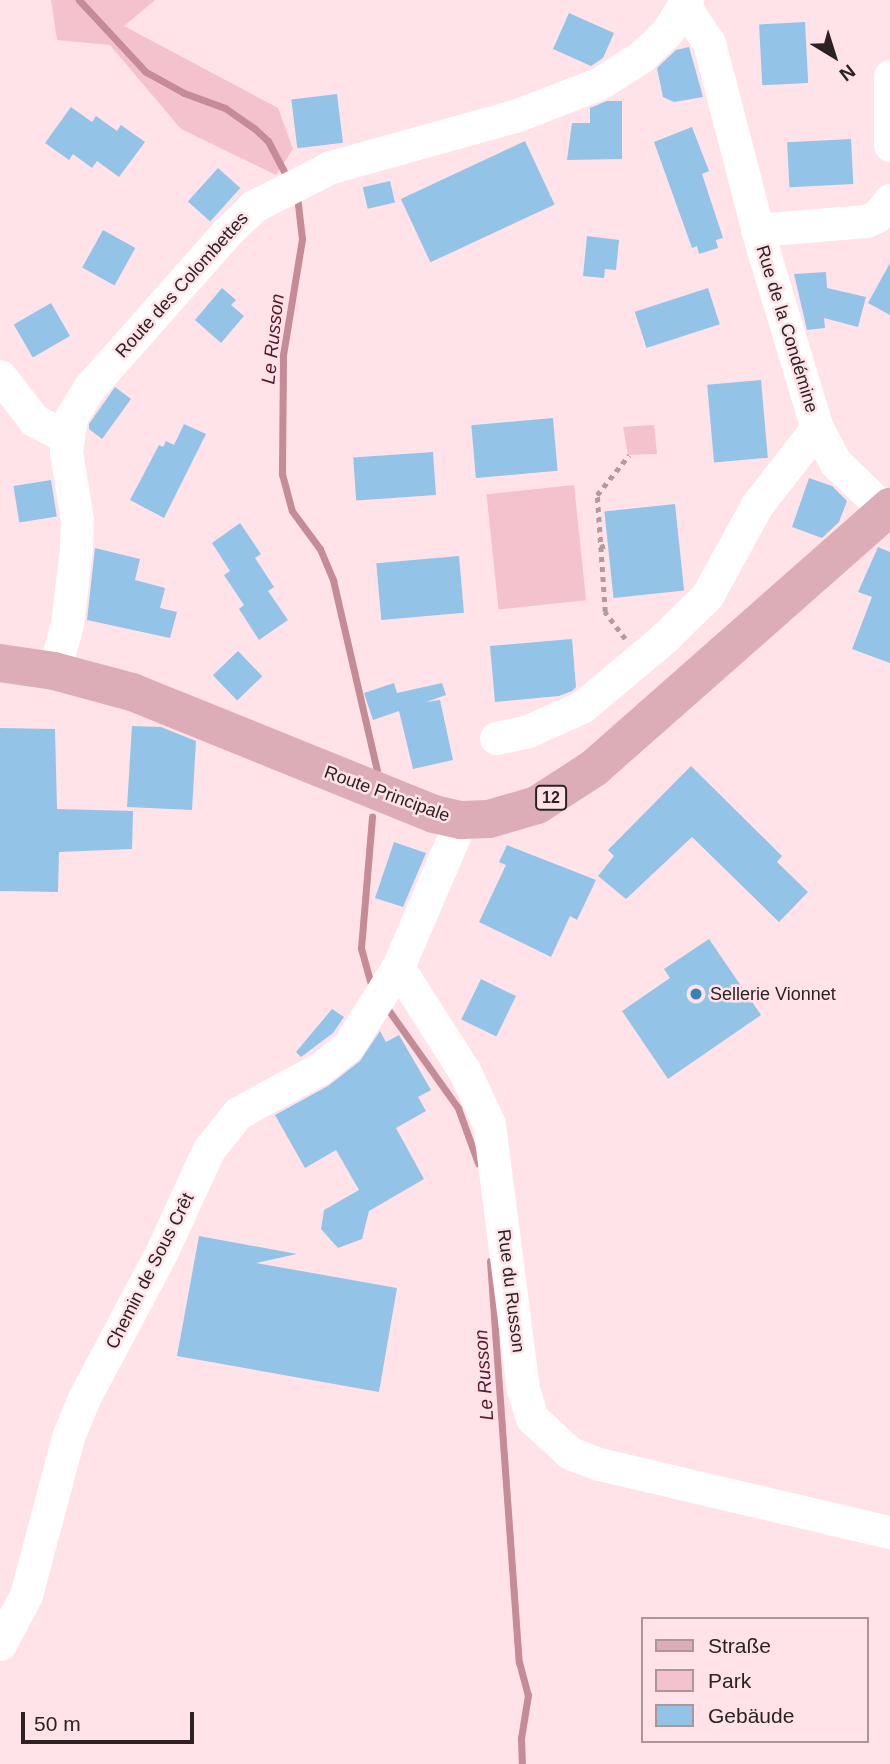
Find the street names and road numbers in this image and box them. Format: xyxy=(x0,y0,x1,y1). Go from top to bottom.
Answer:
street label: Route des Colombettes xyxy=(111,208,253,362)
street label: Rue de la Condémine xyxy=(751,243,823,415)
street label: Route Principale xyxy=(321,761,453,827)
road number: 12 xyxy=(534,786,568,810)
street label: Chemin de Sous Crêt xyxy=(101,1189,199,1353)
street label: Rue du Russon xyxy=(493,1228,529,1354)

